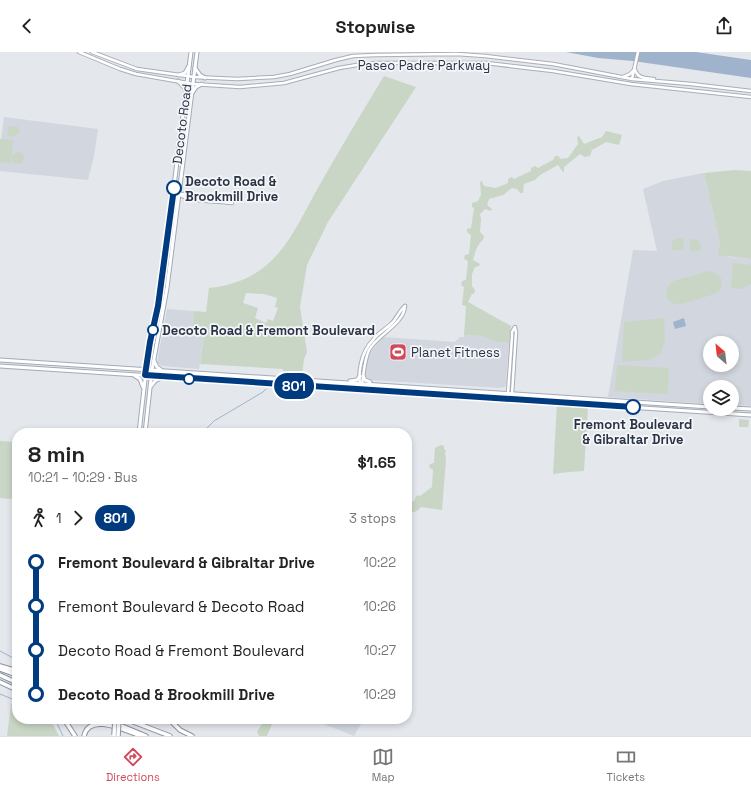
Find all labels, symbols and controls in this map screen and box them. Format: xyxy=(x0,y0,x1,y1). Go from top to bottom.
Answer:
icon: back xyxy=(16,15,38,37)
text: Stopwise xyxy=(336,15,415,38)
icon: share xyxy=(713,15,735,37)
street label: Paseo Padre Parkway xyxy=(358,57,490,74)
street label: Decoto Road xyxy=(169,83,195,165)
place label: Decoto Road & Brookmill Drive xyxy=(185,173,278,205)
marker: Decoto Road & Brookmill Drive xyxy=(166,180,182,196)
place label: Decoto Road & Fremont Boulevard xyxy=(162,322,375,339)
marker: Decoto Road & Fremont Boulevard xyxy=(147,324,159,336)
north arrow xyxy=(703,336,739,372)
map controls xyxy=(703,336,739,416)
sports icon: Planet Fitness xyxy=(388,342,408,362)
place label: Planet Fitness xyxy=(411,344,500,361)
unlabelled marker xyxy=(183,373,195,385)
line badge: 801 xyxy=(271,373,317,399)
text: 801 xyxy=(282,377,306,395)
button: layers xyxy=(703,380,739,416)
marker: Fremont Boulevard & Gibraltar Drive xyxy=(625,399,641,415)
place label: Fremont Boulevard & Gibraltar Drive xyxy=(574,416,692,448)
text: 8 min xyxy=(28,440,85,468)
text: $1.65 xyxy=(358,453,396,472)
text: 10:21 – 10:29 · Bus xyxy=(28,469,137,486)
icon: walk xyxy=(28,507,50,529)
icon: forward xyxy=(67,507,89,529)
text: 801 xyxy=(103,509,127,527)
text: 1 xyxy=(56,510,61,527)
text: 3 stops xyxy=(349,510,396,527)
text: Fremont Boulevard & Gibraltar Drive xyxy=(58,553,315,572)
text: 10:22 xyxy=(363,554,396,571)
text: Fremont Boulevard & Decoto Road xyxy=(58,597,305,616)
text: 10:26 xyxy=(363,598,396,615)
text: Decoto Road & Fremont Boulevard xyxy=(58,641,305,660)
text: 10:27 xyxy=(364,642,396,659)
text: Decoto Road & Brookmill Drive xyxy=(58,685,275,704)
text: 10:29 xyxy=(363,686,396,703)
tab: Directions xyxy=(106,746,160,784)
tab: Map xyxy=(372,746,395,784)
tab: Tickets xyxy=(607,746,645,784)

